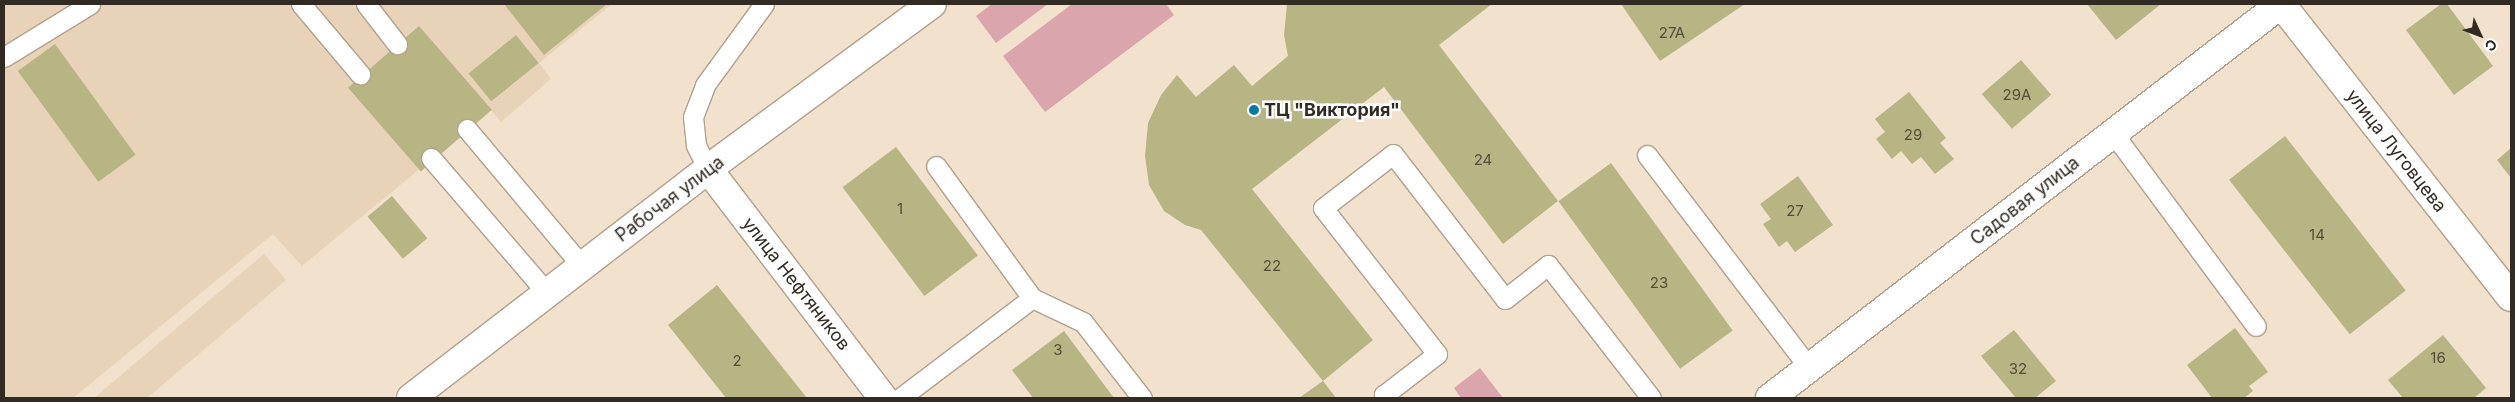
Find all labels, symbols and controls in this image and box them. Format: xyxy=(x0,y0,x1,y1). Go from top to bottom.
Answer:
north arrow xyxy=(2455,10,2505,60)
house number: 27А xyxy=(1659,24,1685,42)
text: С xyxy=(2482,36,2501,55)
street label: улица Луговцева xyxy=(2341,85,2451,217)
house number: 29А xyxy=(2003,86,2031,104)
place label: ТЦ "Виктория" xyxy=(1264,99,1400,121)
marker: ТЦ "Виктория" xyxy=(1248,104,1260,116)
house number: 29 xyxy=(1904,126,1922,144)
street label: Рабочая улица xyxy=(612,151,728,247)
house number: 24 xyxy=(1474,151,1492,169)
street label: Садовая улица xyxy=(1966,152,2084,250)
house number: 1 xyxy=(897,200,903,218)
house number: 27 xyxy=(1786,202,1804,220)
street label: улица Нефтяников xyxy=(737,213,855,355)
house number: 14 xyxy=(2309,226,2325,244)
house number: 22 xyxy=(1263,257,1281,275)
house number: 23 xyxy=(1650,274,1668,292)
house number: 3 xyxy=(1053,341,1063,359)
house number: 16 xyxy=(2430,349,2446,367)
house number: 2 xyxy=(732,352,742,370)
house number: 32 xyxy=(2009,360,2027,378)

